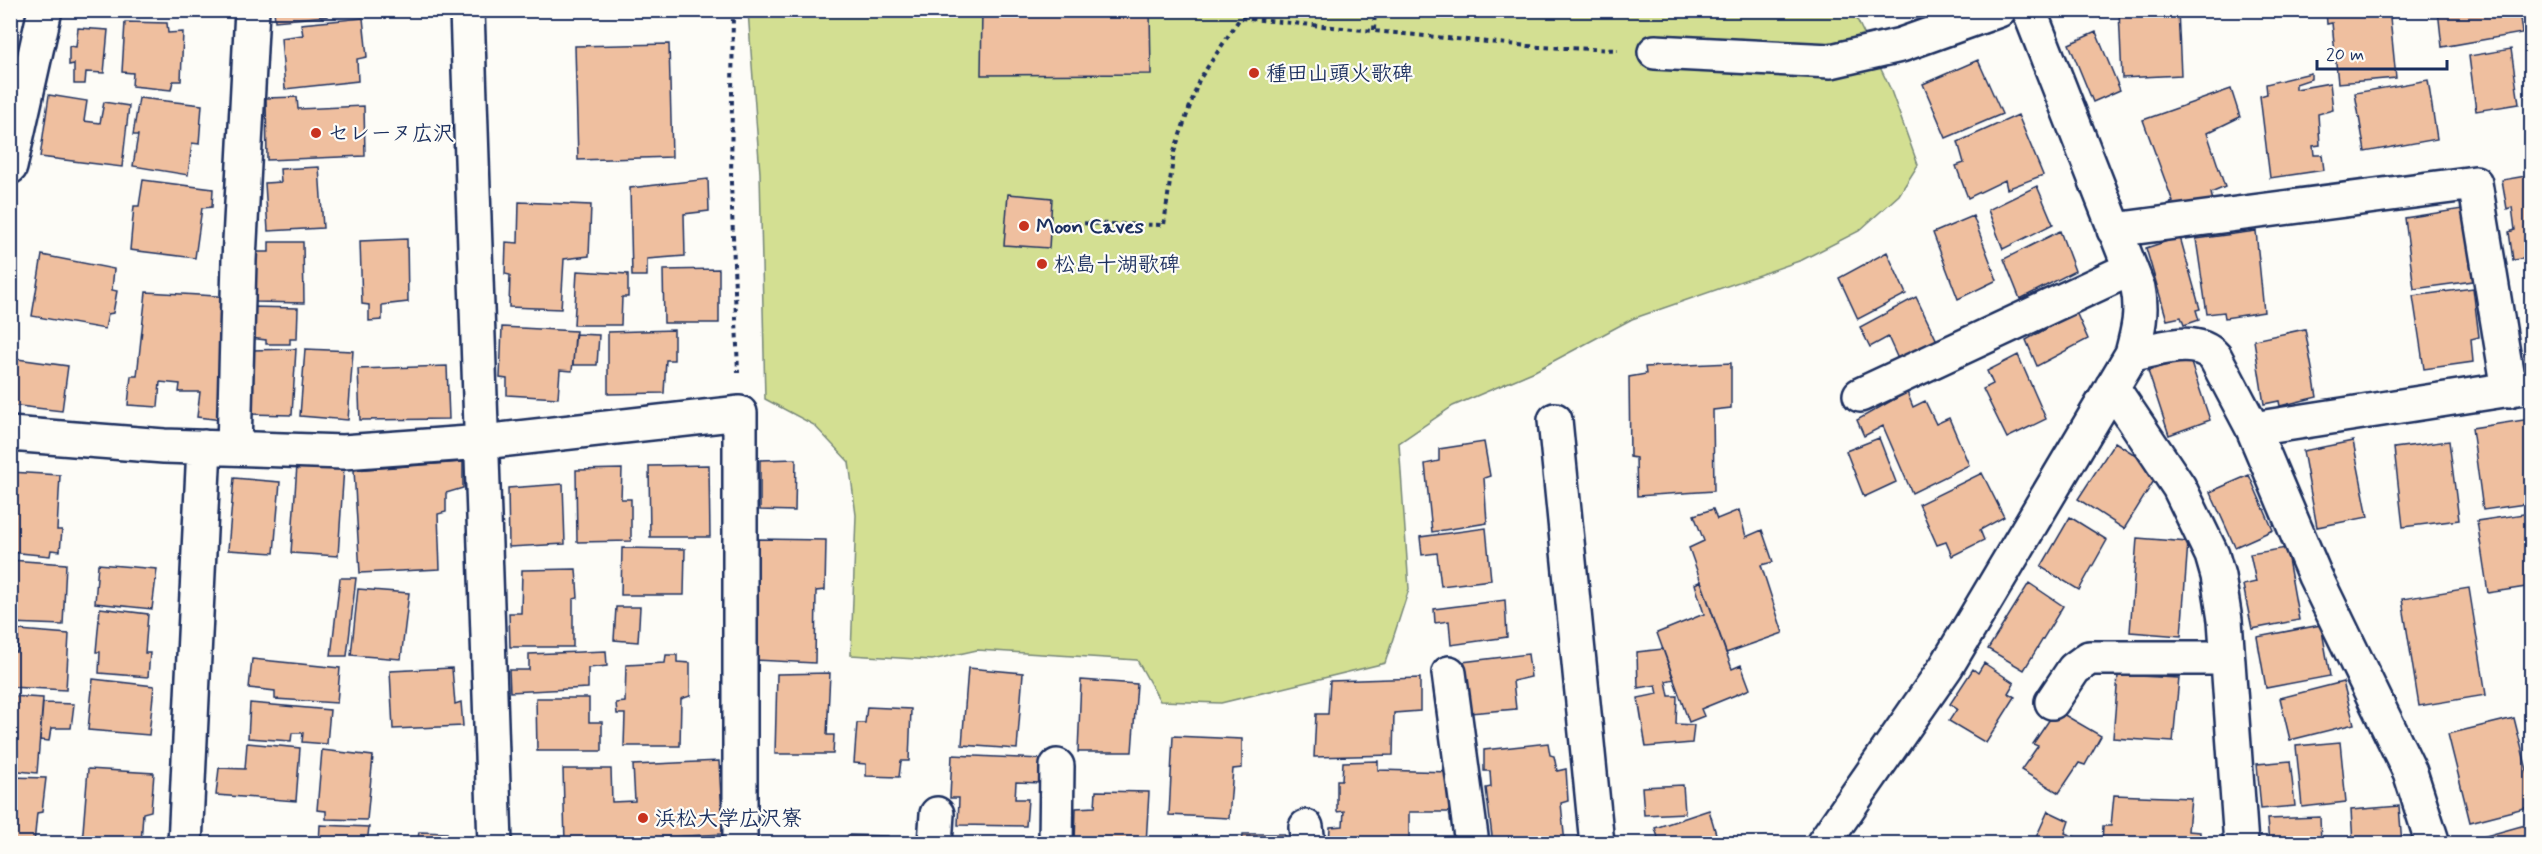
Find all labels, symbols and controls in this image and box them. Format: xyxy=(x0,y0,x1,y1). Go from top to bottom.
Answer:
scale bar xyxy=(2317,33,2448,71)
text: 20 m xyxy=(2326,43,2364,67)
place label: 種田山頭火歌碑 xyxy=(1266,60,1413,88)
marker: 種田山頭火歌碑 xyxy=(1247,66,1261,80)
place label: セレーヌ広沢 xyxy=(328,120,454,148)
marker: セレーヌ広沢 xyxy=(309,126,323,140)
place label: Moon Caves xyxy=(1036,213,1145,241)
marker: Moon Caves xyxy=(1017,219,1031,233)
place label: 松島十湖歌碑 xyxy=(1054,251,1180,279)
marker: 松島十湖歌碑 xyxy=(1035,257,1049,271)
place label: 浜松大学広沢寮 xyxy=(655,805,802,833)
marker: 浜松大学広沢寮 xyxy=(636,811,650,825)

